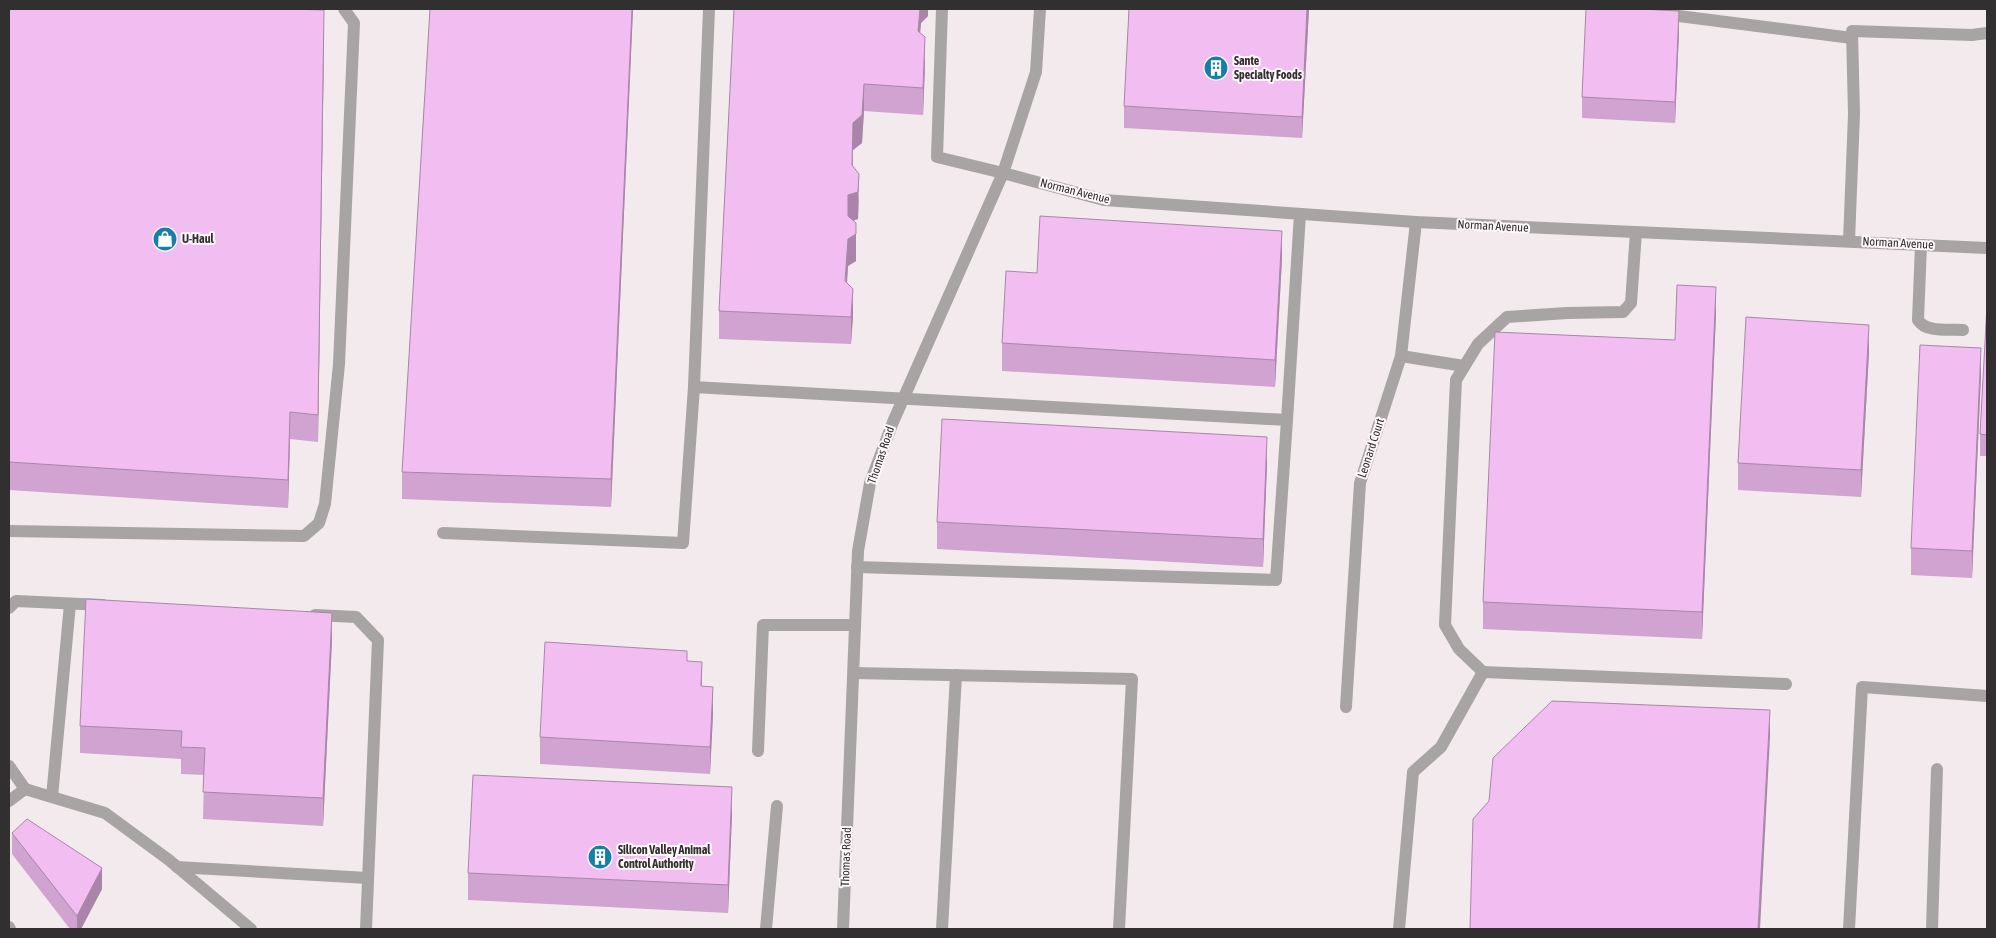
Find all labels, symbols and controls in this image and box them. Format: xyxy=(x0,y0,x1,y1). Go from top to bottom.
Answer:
place label: Sante Specialty Foods xyxy=(1234,54,1303,82)
building icon: Sante Specialty Foods xyxy=(1203,55,1229,81)
street label: Norman Avenue xyxy=(1039,176,1111,206)
street label: Norman Avenue xyxy=(1457,217,1529,235)
shop icon: U-Haul xyxy=(152,226,178,252)
place label: U-Haul xyxy=(182,232,214,246)
street label: Norman Avenue xyxy=(1862,234,1934,252)
street label: Leonard Court xyxy=(1355,416,1387,479)
street label: Thomas Road xyxy=(865,425,897,485)
street label: Thomas Road xyxy=(838,827,854,887)
place label: Silicon Valley Animal Control Authority xyxy=(618,843,711,871)
building icon: Silicon Valley Animal Control Authority xyxy=(587,844,613,870)

